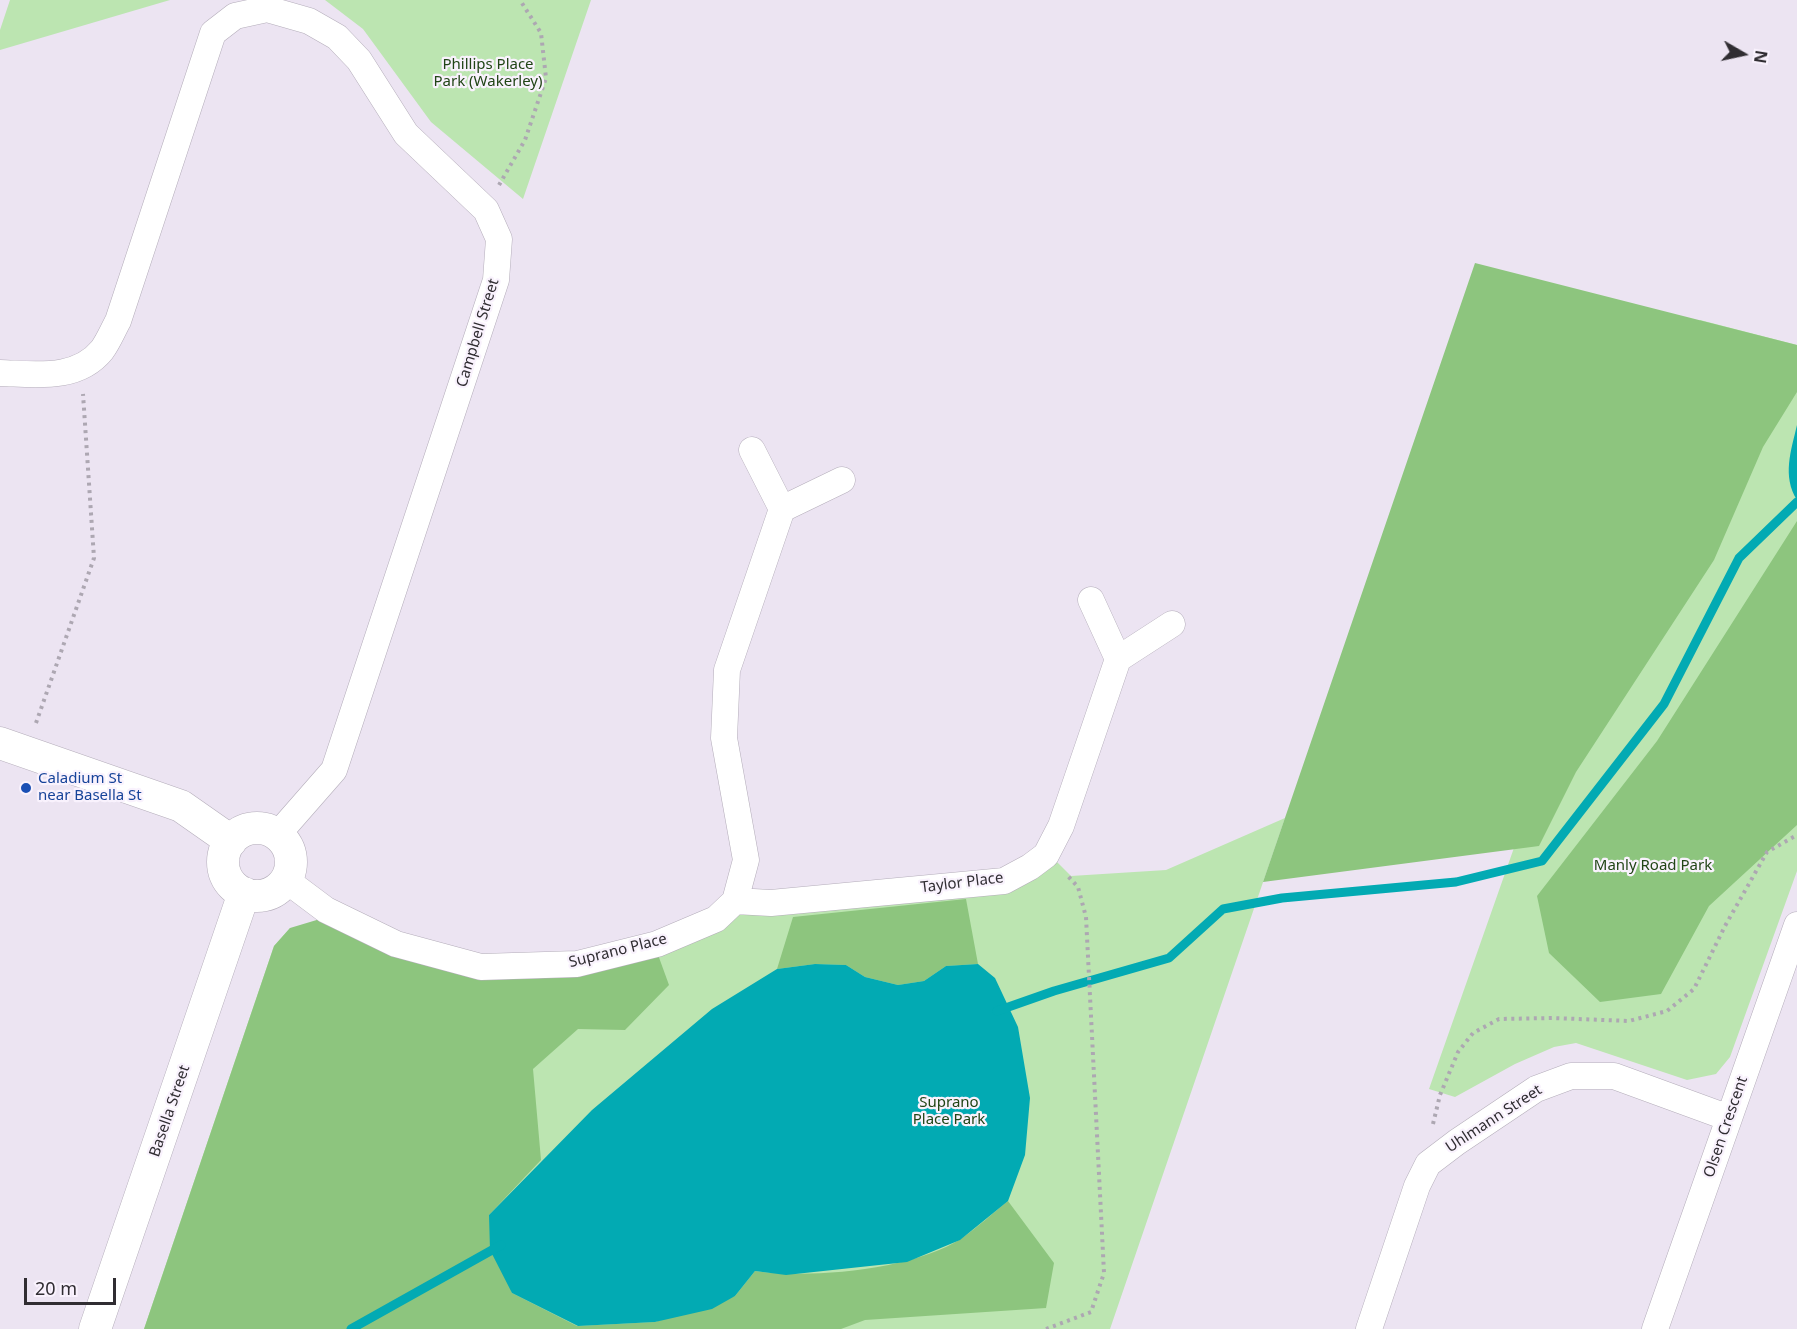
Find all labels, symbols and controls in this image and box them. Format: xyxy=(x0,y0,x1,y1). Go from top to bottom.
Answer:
north arrow xyxy=(1713,24,1773,84)
text: N xyxy=(1749,49,1773,65)
park label: Phillips Place Park (Wakerley) xyxy=(433,56,543,91)
street label: Campbell Street xyxy=(453,277,503,389)
place label: Caladium St near Basella St xyxy=(38,770,142,805)
marker: Caladium St near Basella St xyxy=(19,781,33,795)
park label: Manly Road Park xyxy=(1594,857,1712,875)
street label: Taylor Place xyxy=(920,869,1004,897)
street label: Suprano Place xyxy=(567,930,669,972)
street label: Basella Street xyxy=(146,1063,194,1159)
street label: Olsen Crescent xyxy=(1700,1074,1752,1180)
street label: Uhlmann Street xyxy=(1443,1081,1545,1157)
park label: Suprano Place Park xyxy=(913,1094,985,1129)
scale bar xyxy=(27,1266,118,1304)
text: 20 m xyxy=(35,1276,77,1300)

